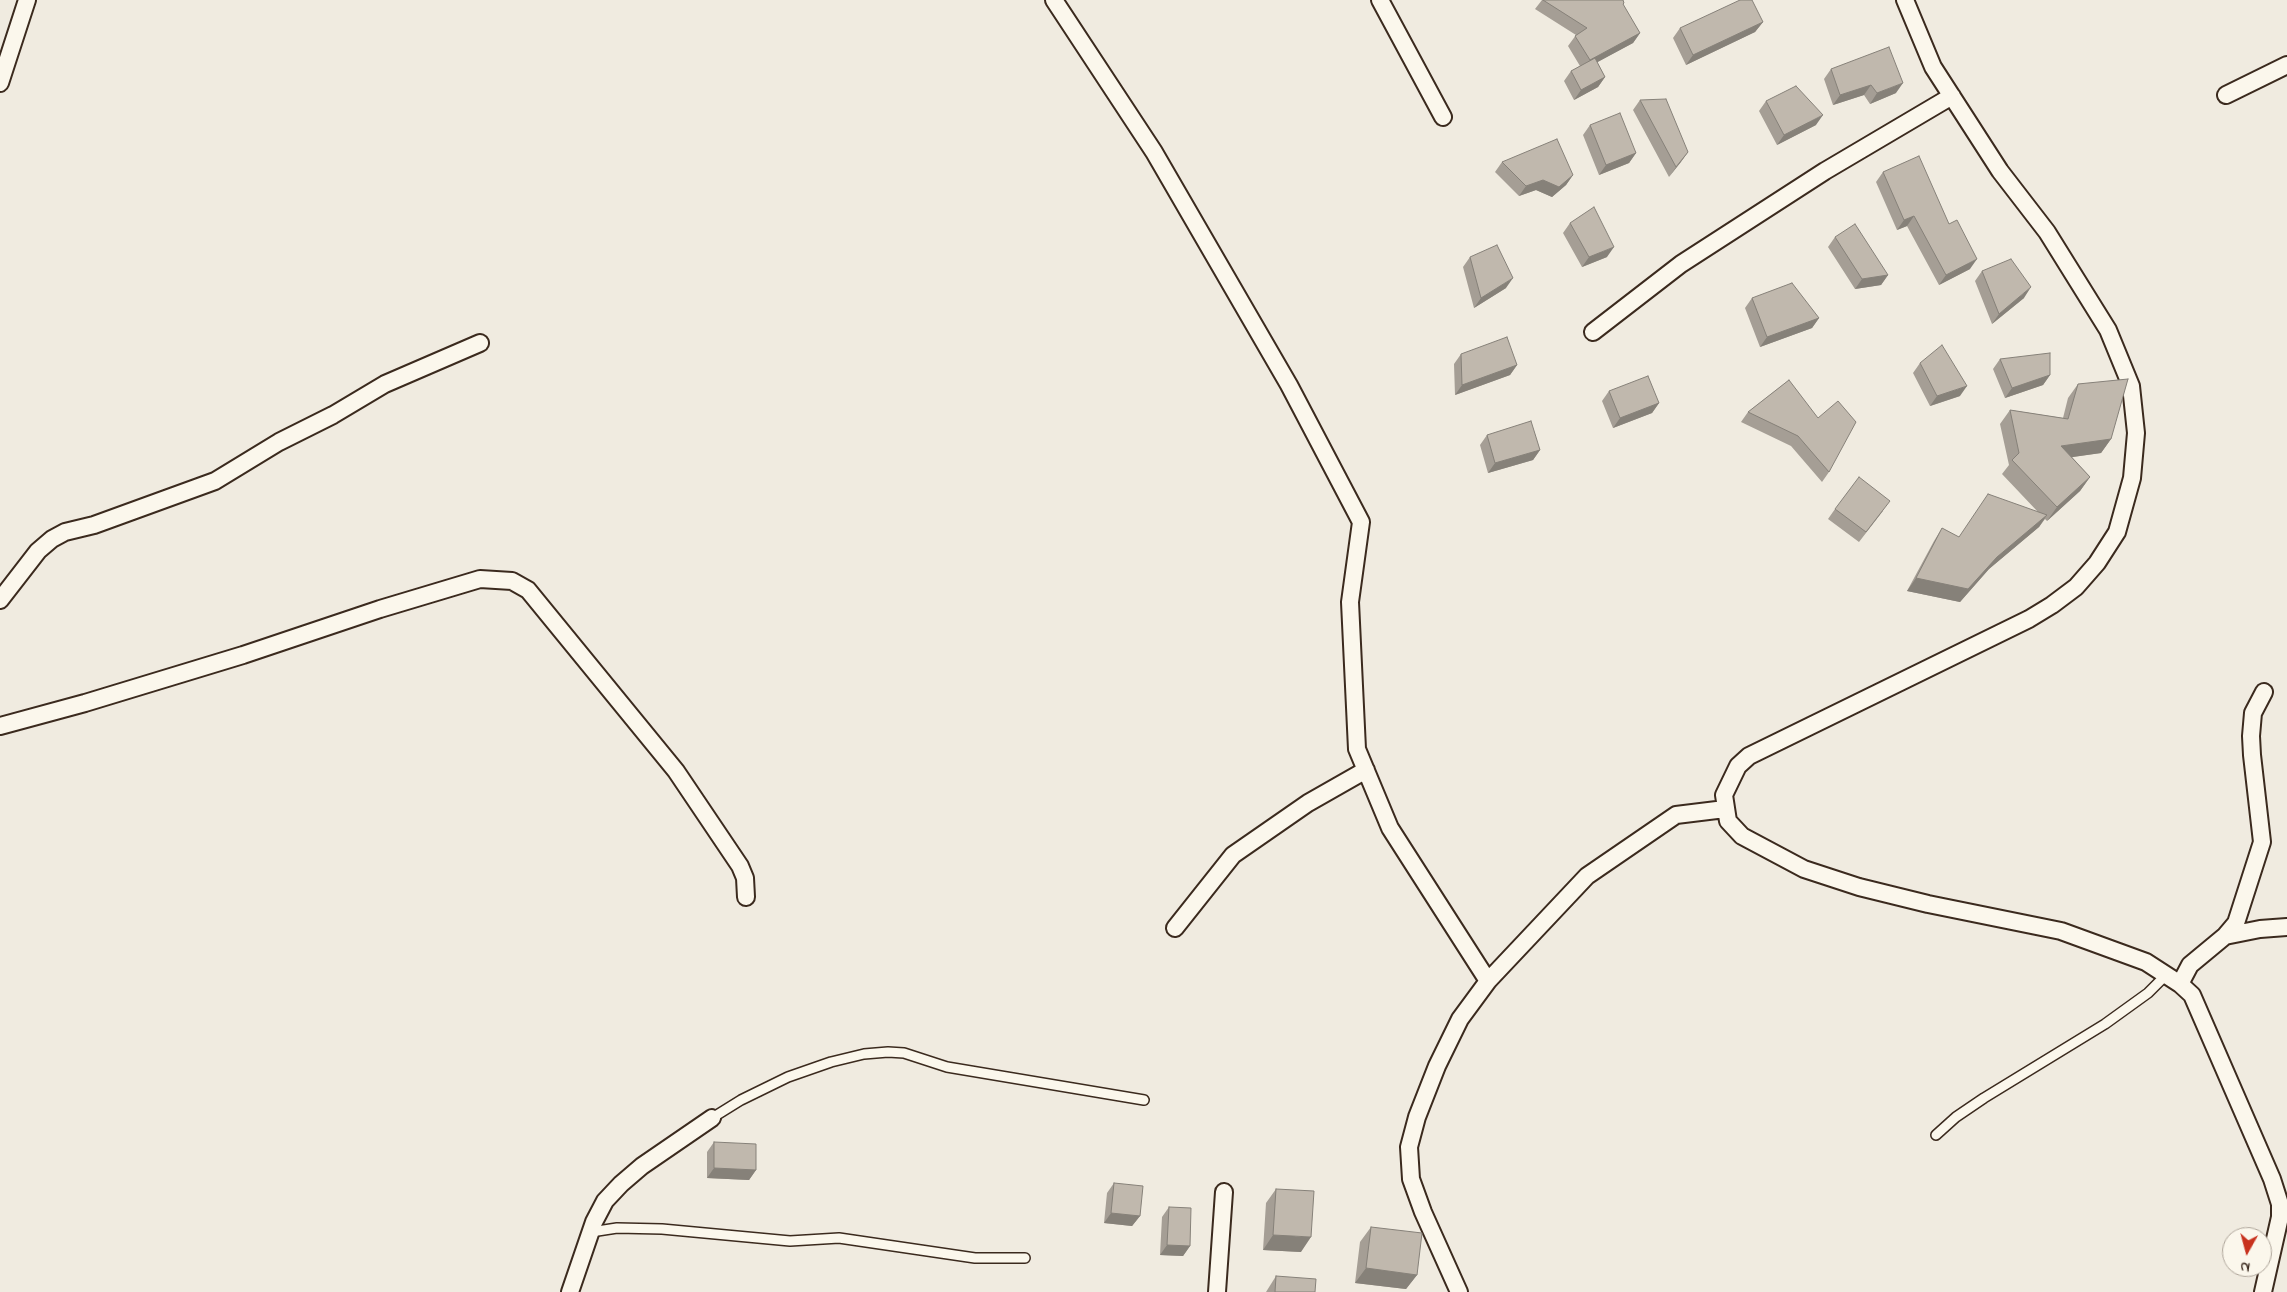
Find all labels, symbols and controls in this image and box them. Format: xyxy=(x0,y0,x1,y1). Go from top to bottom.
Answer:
north arrow xyxy=(2222,1227,2272,1277)
text: N xyxy=(2239,1255,2251,1277)

